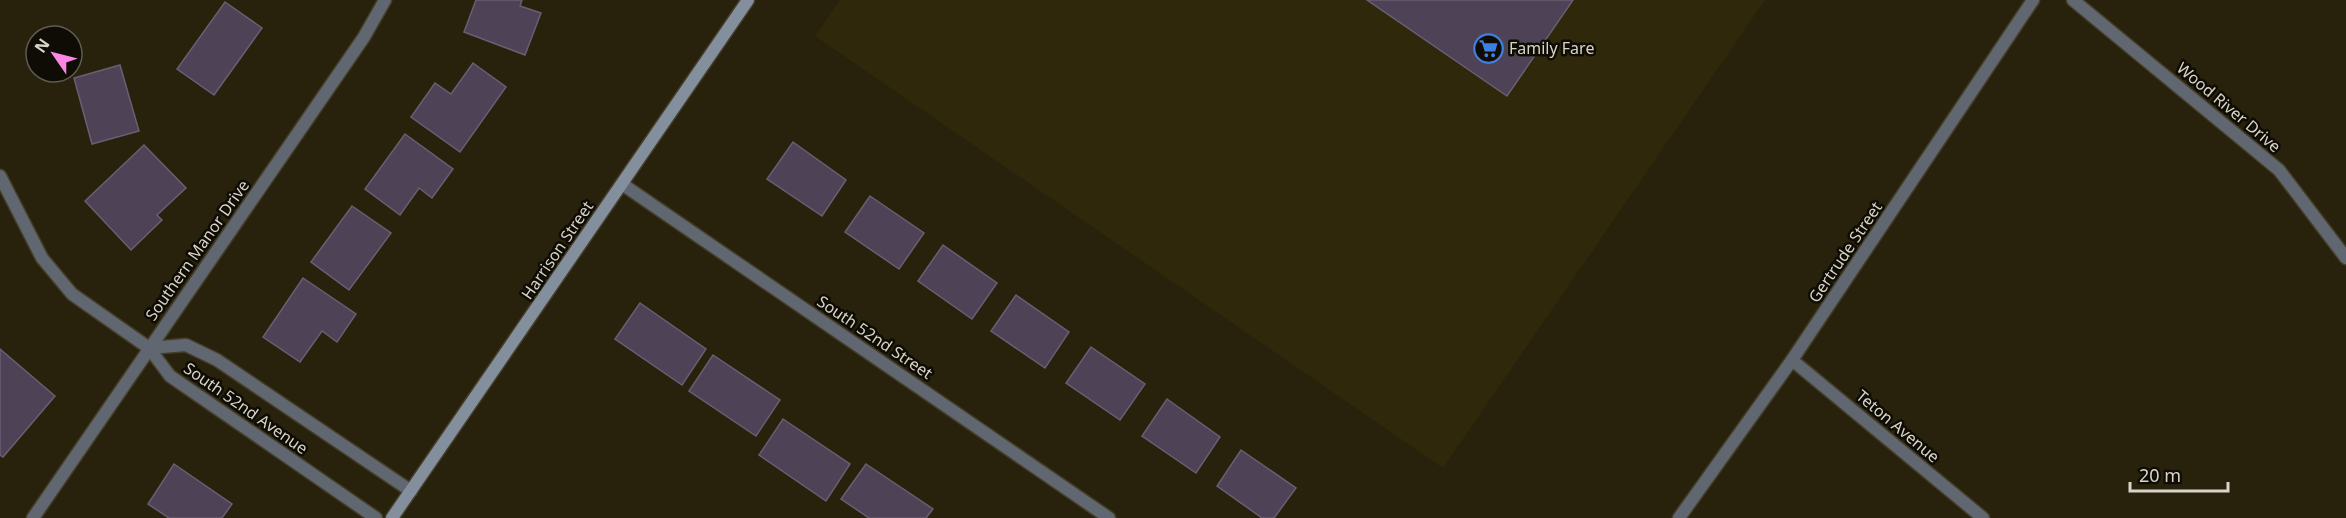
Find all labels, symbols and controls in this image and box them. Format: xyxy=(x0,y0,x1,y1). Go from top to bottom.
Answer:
north arrow xyxy=(24,24,84,84)
supermarket icon: Family Fare xyxy=(1472,32,1504,64)
text: N xyxy=(29,34,54,57)
place label: Family Fare xyxy=(1509,37,1594,59)
street label: Wood River Drive xyxy=(2172,57,2286,157)
street label: Southern Manor Drive xyxy=(140,175,254,325)
street label: Harrison Street xyxy=(516,196,598,304)
street label: Gertrude Street xyxy=(1803,197,1887,307)
street label: South 52nd Street xyxy=(813,290,937,384)
street label: South 52nd Avenue xyxy=(180,357,312,459)
street label: Teton Avenue xyxy=(1852,385,1944,467)
scale bar xyxy=(2130,455,2228,493)
text: 20 m xyxy=(2139,463,2181,487)

